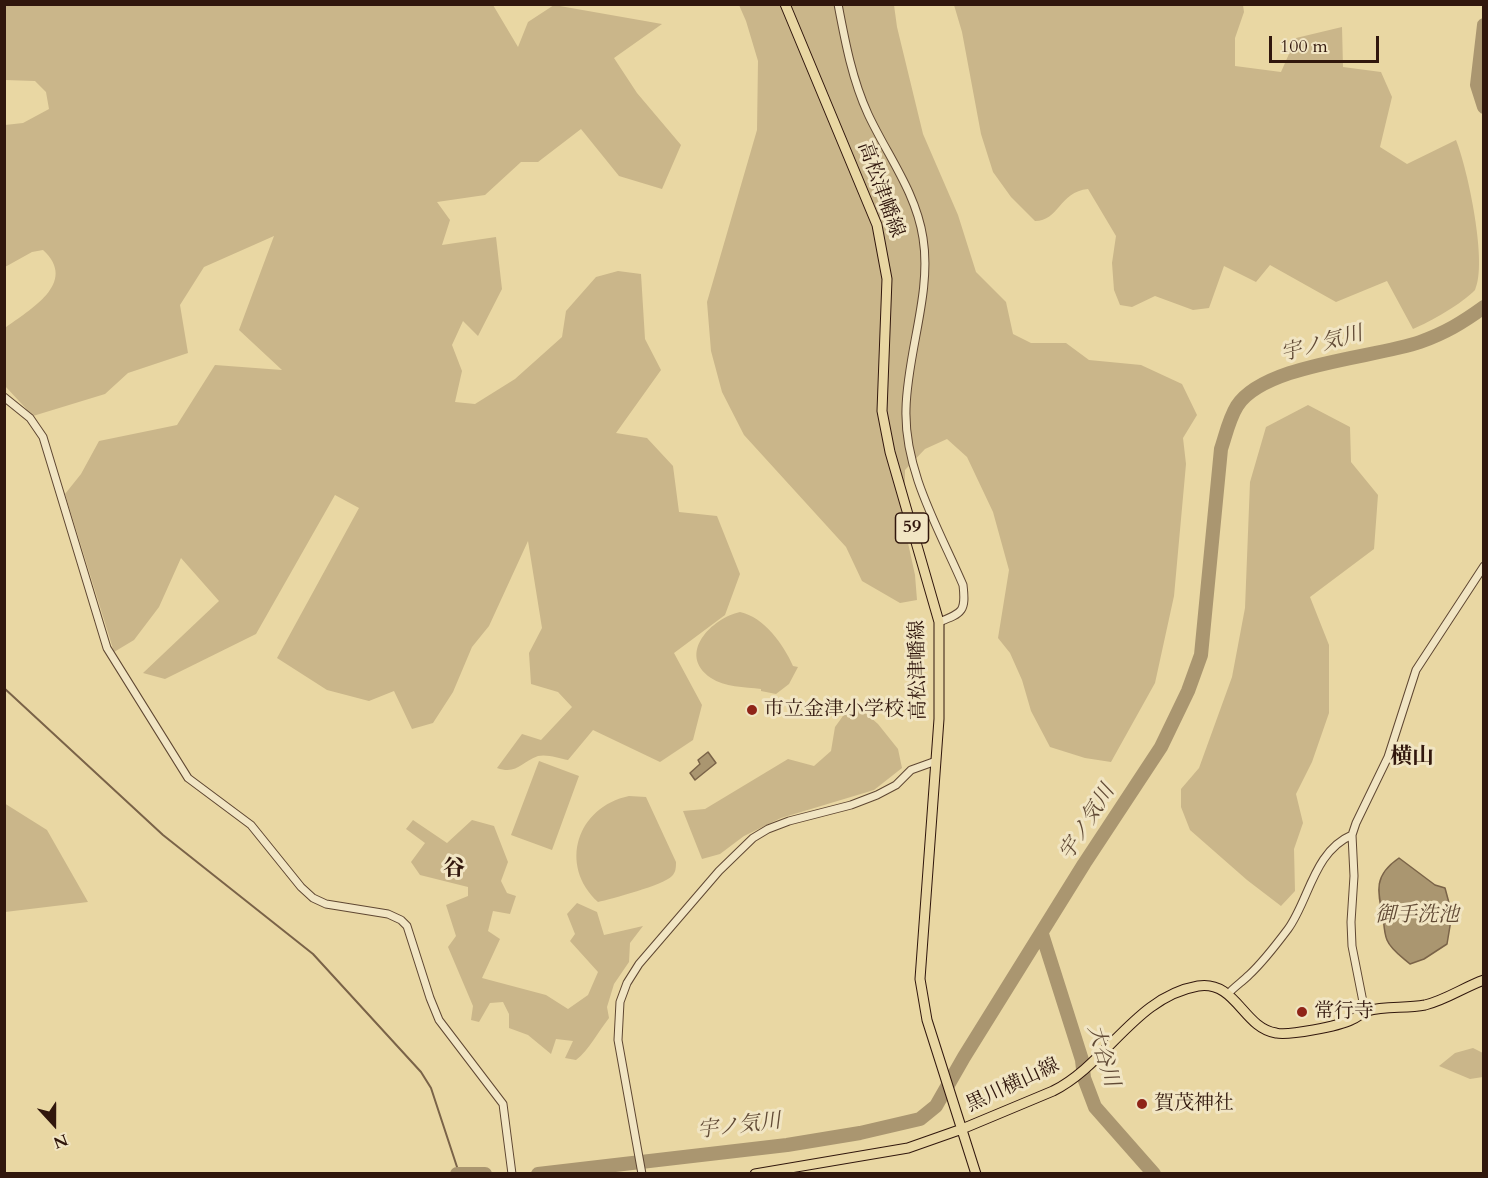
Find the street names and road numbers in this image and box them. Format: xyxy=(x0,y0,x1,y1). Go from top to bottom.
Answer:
street label: 高松津幡線 xyxy=(852,139,908,241)
road number: 59 xyxy=(896,513,928,543)
street label: 高松津幡線 xyxy=(906,620,932,720)
street label: 黒川横山線 xyxy=(963,1054,1063,1118)

